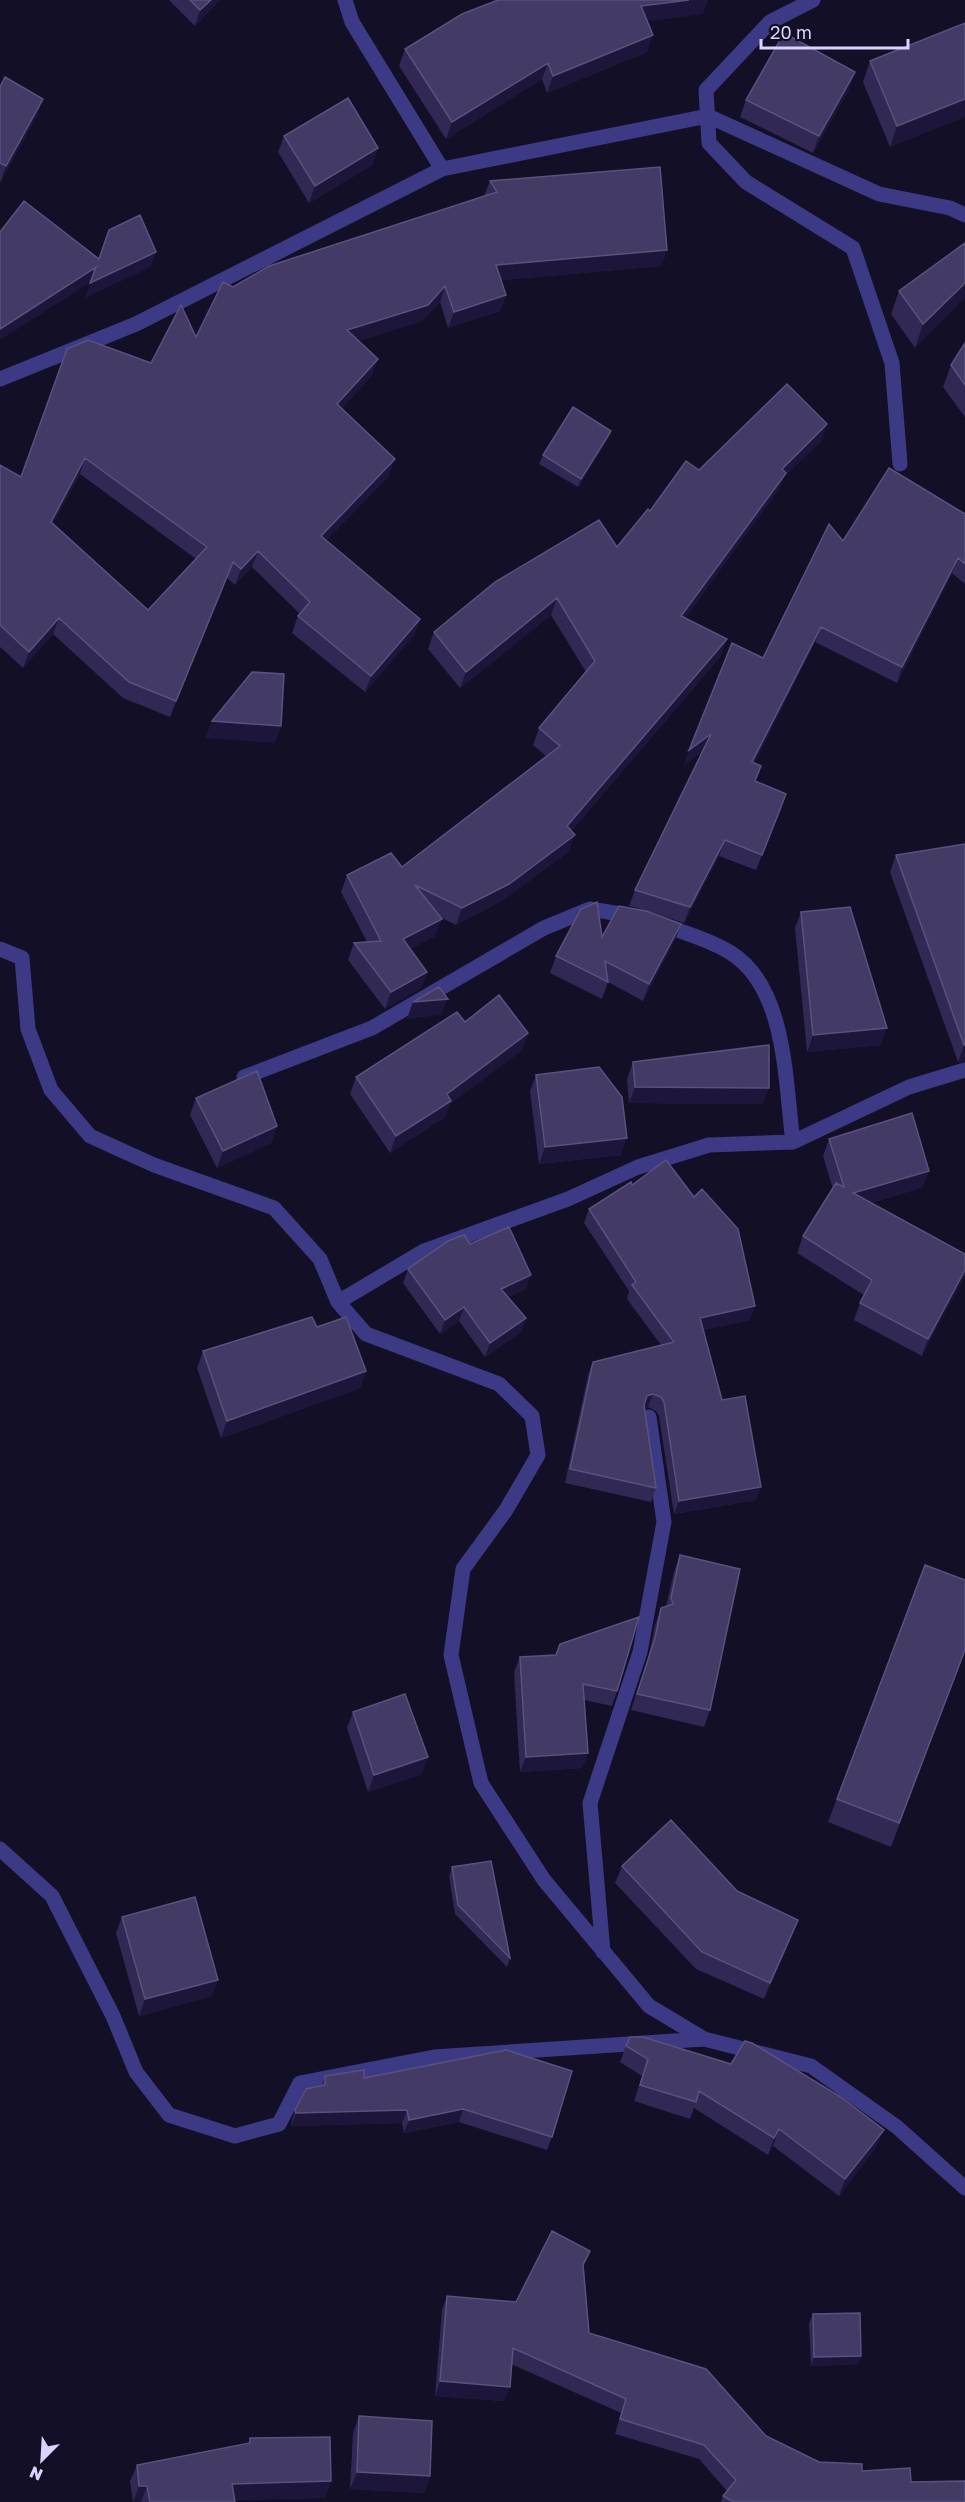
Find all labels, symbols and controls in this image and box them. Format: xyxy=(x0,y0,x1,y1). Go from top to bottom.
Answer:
scale bar xyxy=(761,12,908,50)
text: 20 m xyxy=(770,21,812,43)
north arrow xyxy=(12,2430,72,2490)
text: N xyxy=(26,2462,46,2485)

